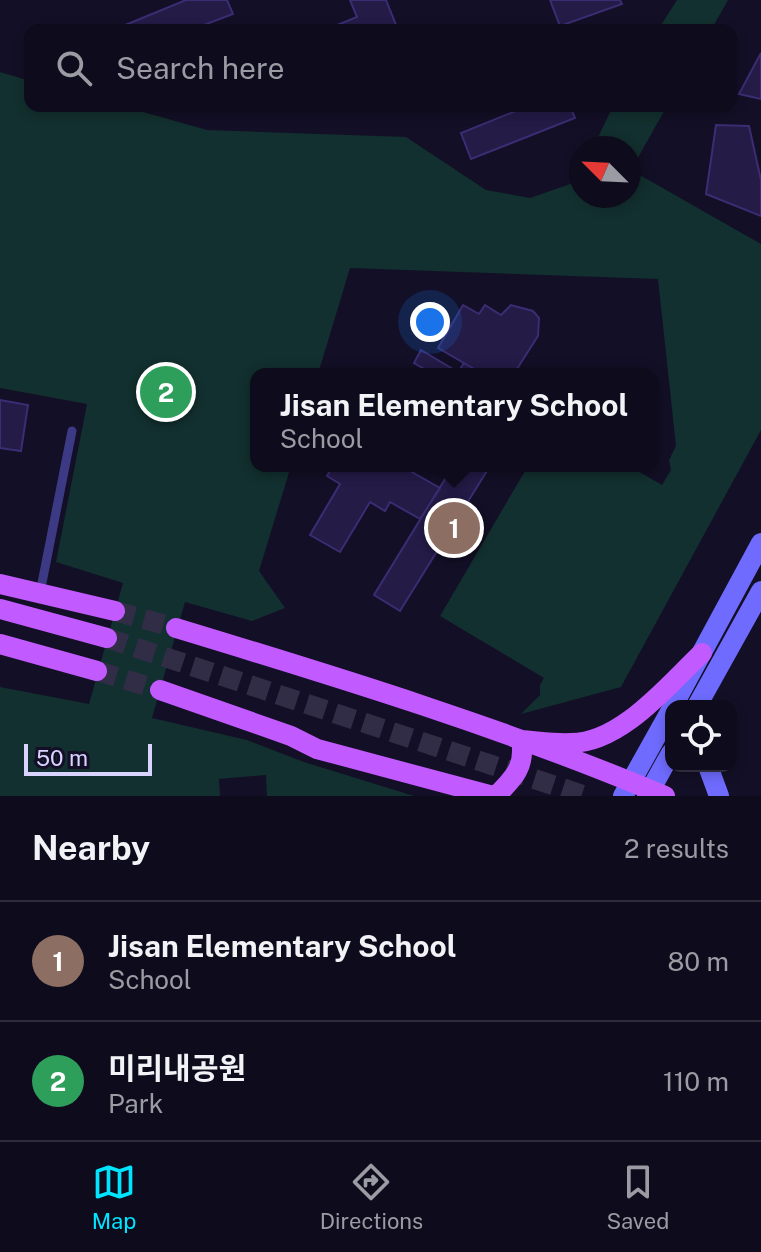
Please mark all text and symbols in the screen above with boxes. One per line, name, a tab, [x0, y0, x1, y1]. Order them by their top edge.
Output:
search box	[24, 24, 737, 112]
icon: search	[52, 46, 96, 90]
text: Search here	[116, 50, 284, 86]
north arrow	[569, 136, 641, 208]
your location	[410, 302, 450, 342]
pin: 2	[140, 362, 192, 422]
popup	[250, 368, 658, 472]
text: Jisan Elementary School	[280, 387, 628, 423]
text: School	[280, 423, 363, 454]
pin: 1	[428, 498, 480, 558]
map controls	[665, 700, 737, 772]
button: locate	[665, 700, 737, 772]
scale bar	[24, 740, 152, 776]
text: 50 m	[36, 745, 88, 771]
text: Nearby	[32, 828, 150, 868]
text: 2 results	[624, 833, 729, 864]
text: Jisan Elementary School	[108, 928, 457, 964]
text: 1	[52, 946, 64, 977]
text: 80 m	[668, 946, 729, 977]
text: School	[108, 964, 192, 995]
text: 미리내공원	[108, 1050, 246, 1086]
text: 2	[50, 1066, 66, 1097]
text: 110 m	[663, 1066, 729, 1097]
text: Park	[108, 1088, 163, 1119]
tab: Map	[92, 1160, 136, 1234]
tab: Directions	[320, 1160, 423, 1234]
tab: Saved	[606, 1160, 669, 1234]

